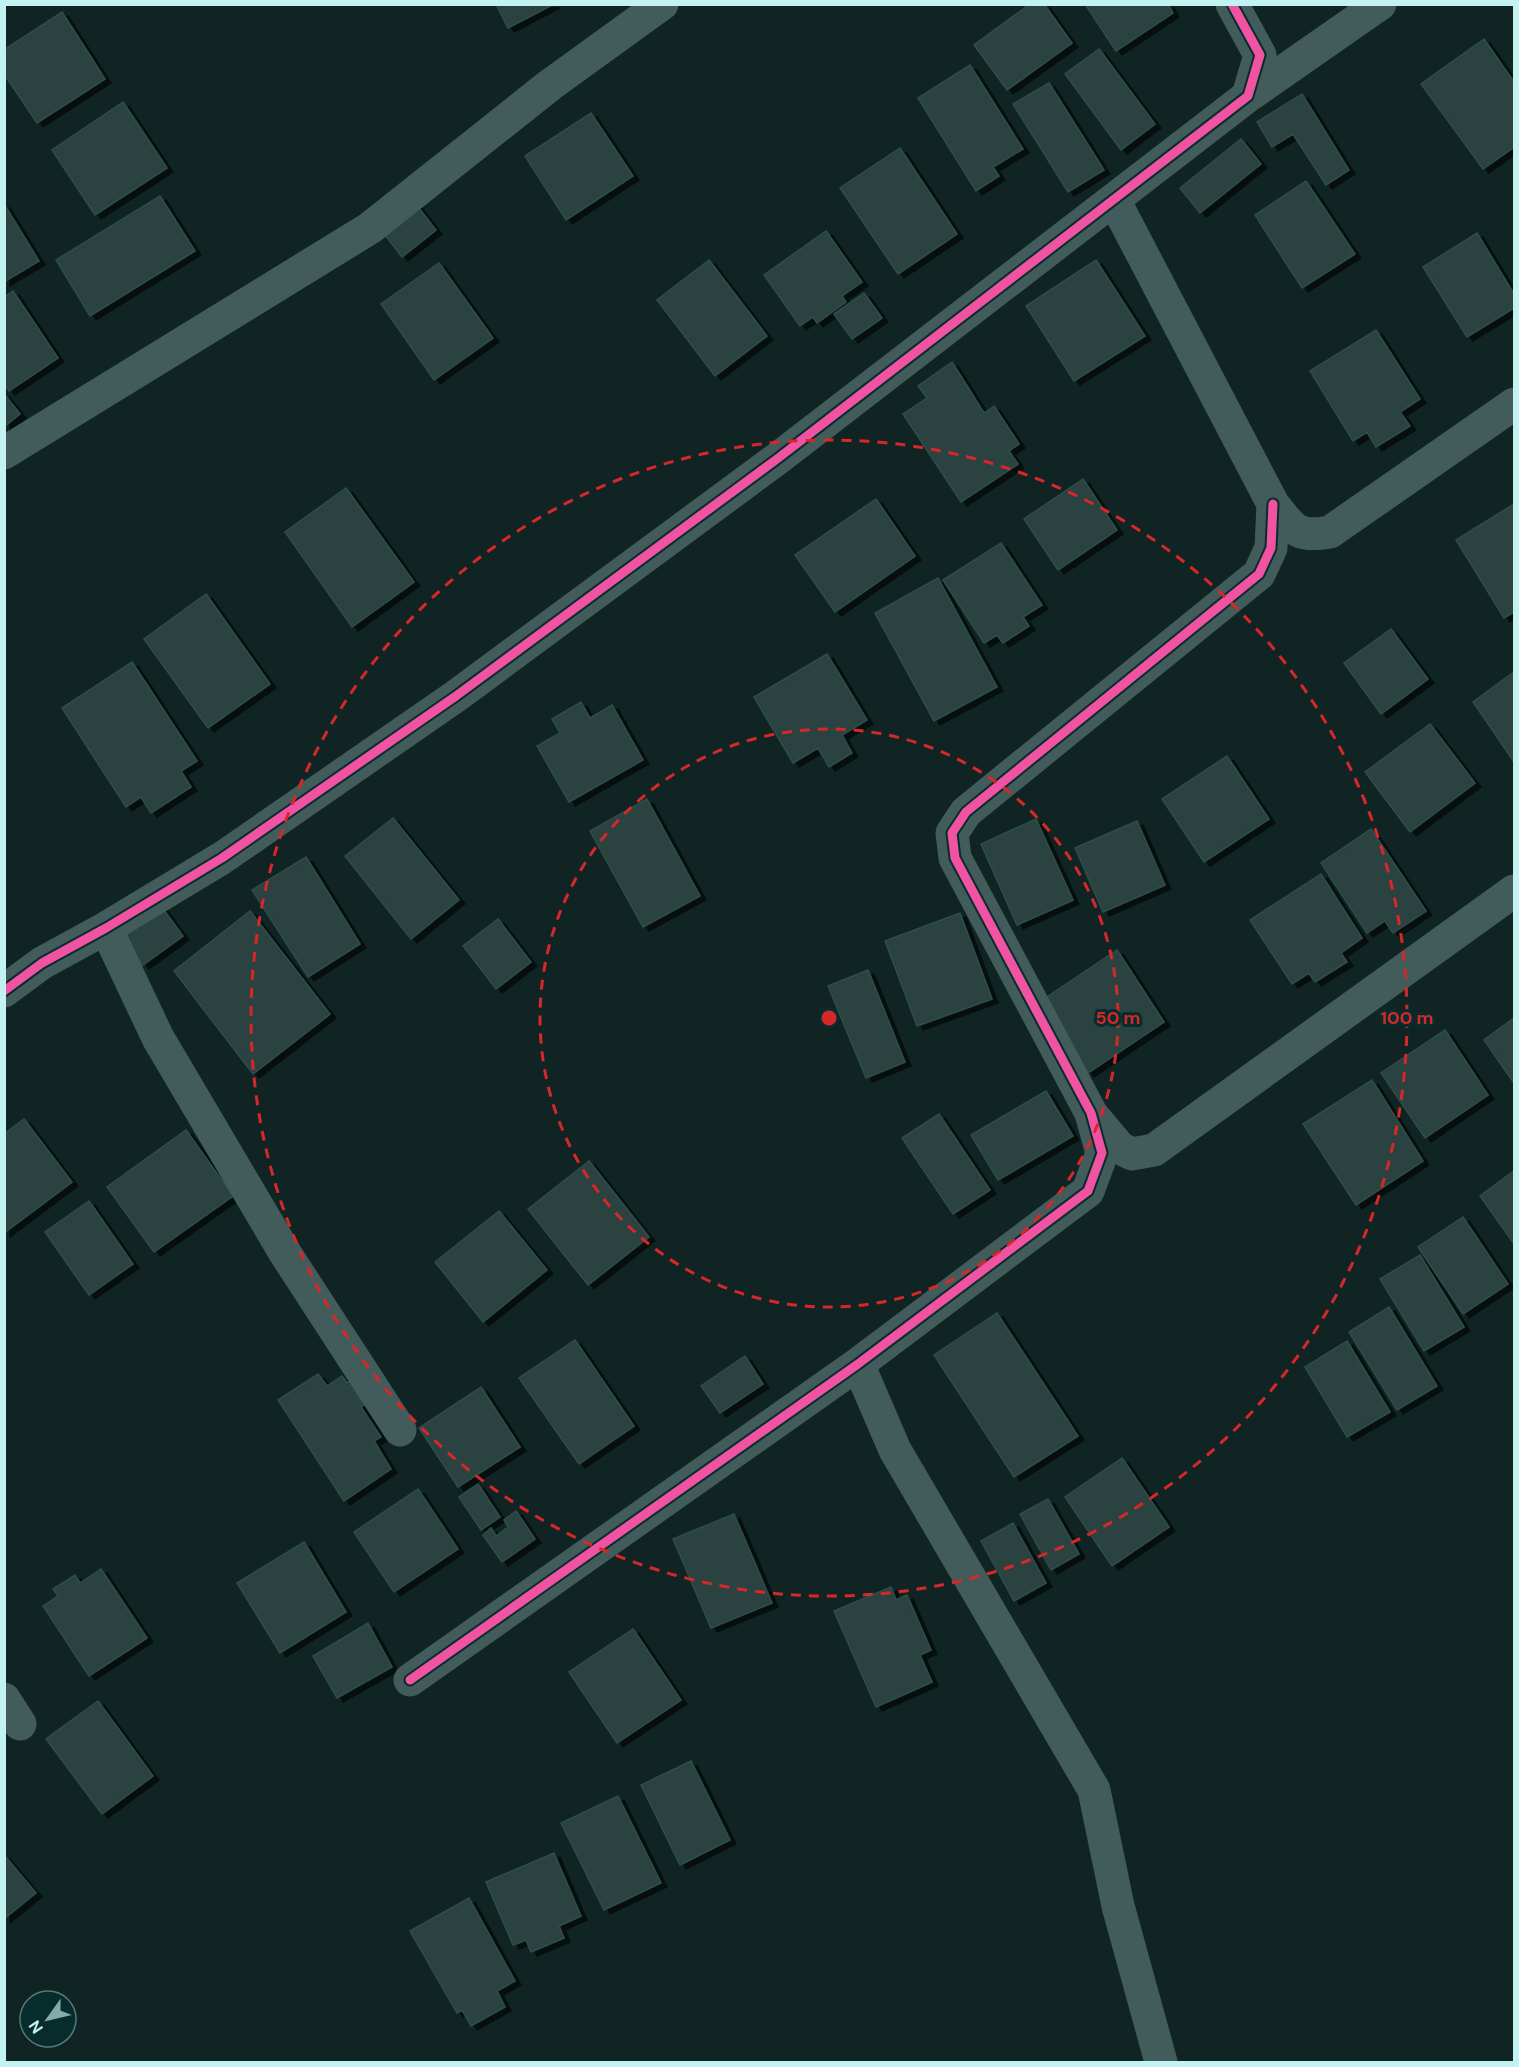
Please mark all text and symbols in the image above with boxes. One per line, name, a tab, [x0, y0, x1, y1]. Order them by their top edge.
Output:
text: 50 m	[1095, 1006, 1141, 1030]
text: 100 m	[1380, 1006, 1434, 1030]
centre of rings	[819, 1008, 839, 1028]
north arrow	[18, 1989, 78, 2049]
text: N	[24, 2016, 48, 2038]

